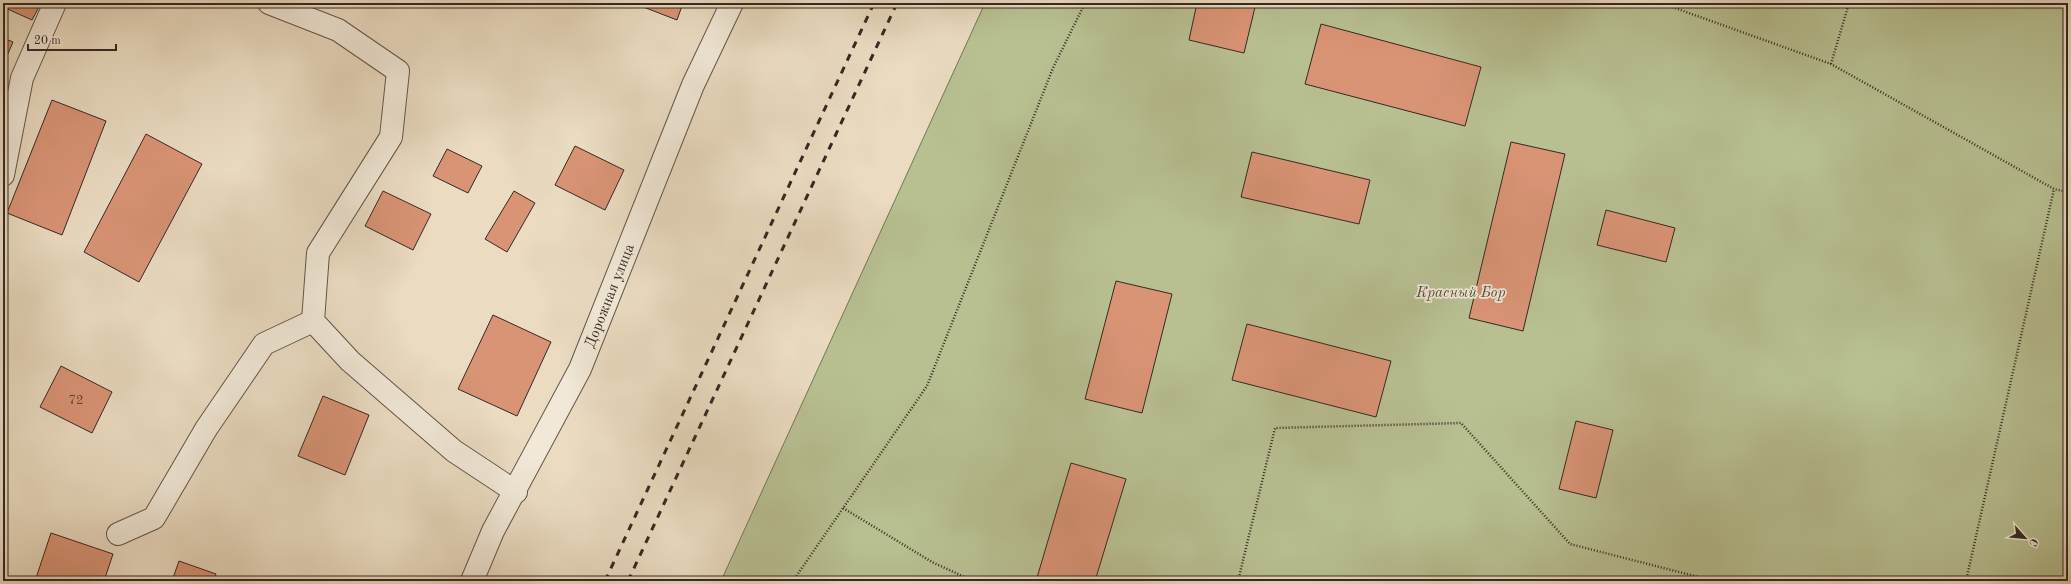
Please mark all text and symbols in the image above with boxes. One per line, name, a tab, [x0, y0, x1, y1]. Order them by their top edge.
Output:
scale bar	[28, 26, 116, 52]
text: 20 m	[34, 35, 61, 47]
street label: Дорожная улица	[583, 242, 638, 350]
park label: Красный Бор	[1415, 286, 1506, 301]
house number: 72	[68, 394, 84, 407]
north arrow	[2005, 518, 2045, 558]
text: С	[2026, 536, 2039, 548]

